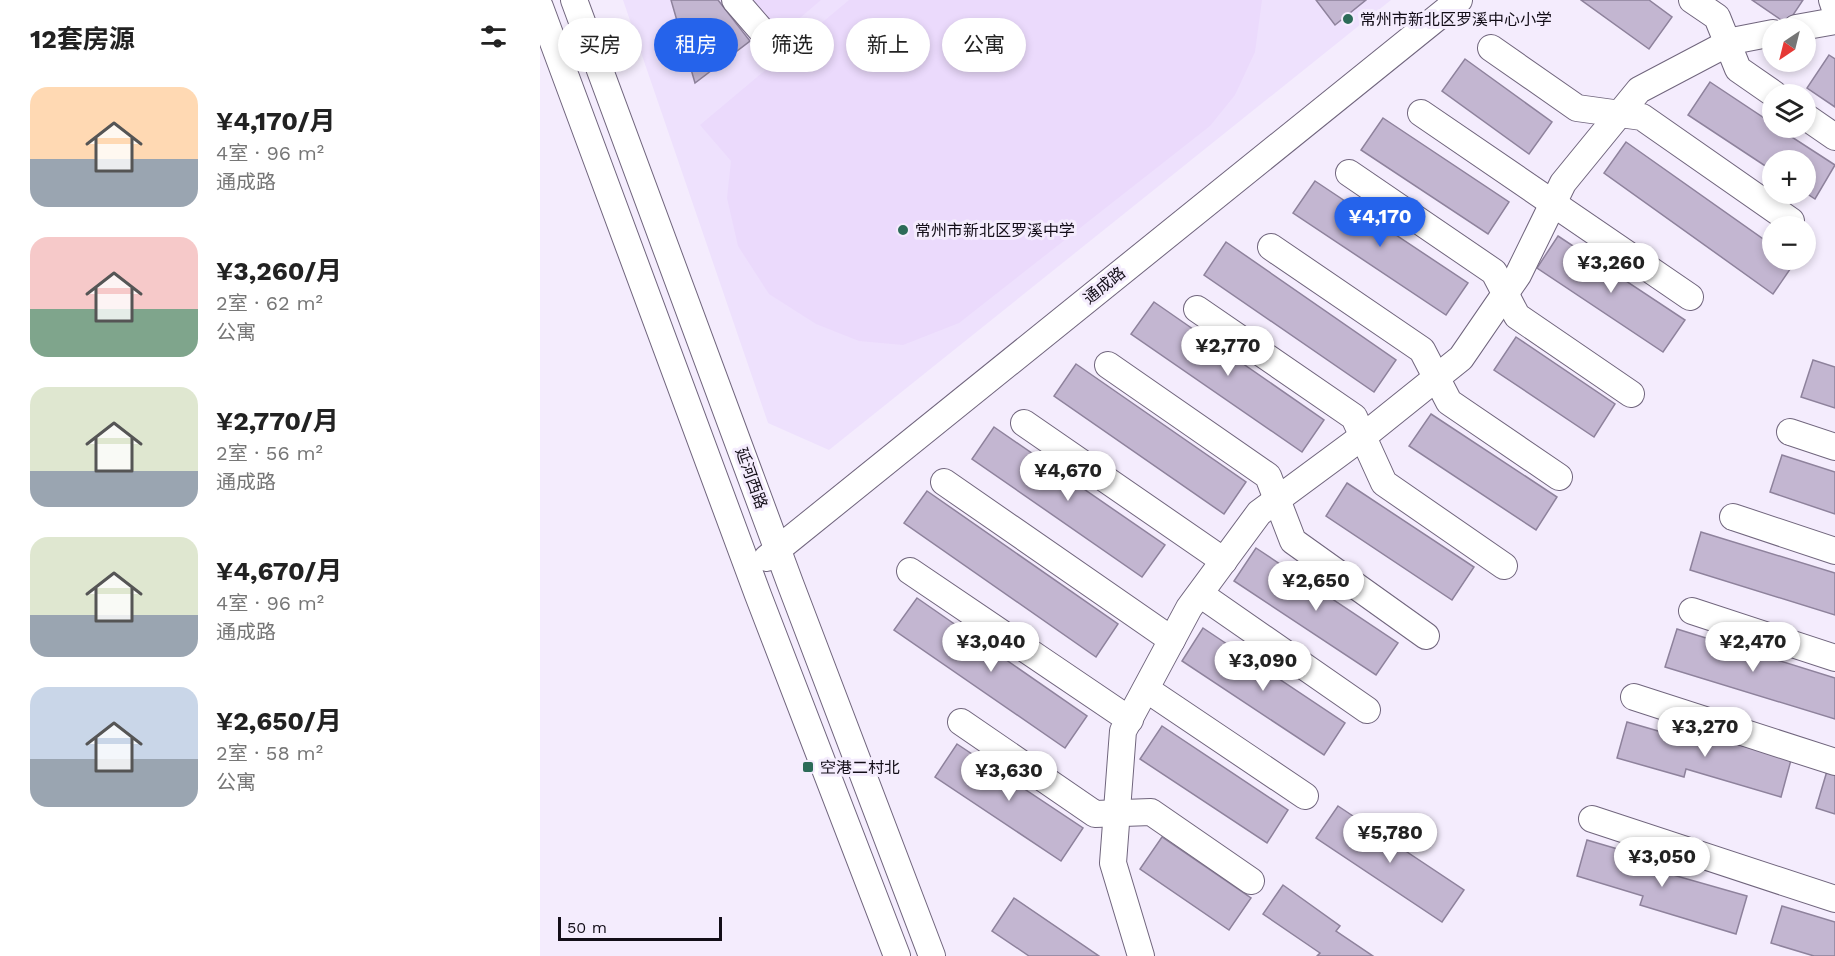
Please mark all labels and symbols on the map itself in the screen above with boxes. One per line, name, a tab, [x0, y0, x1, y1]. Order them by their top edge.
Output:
place label: 常州市新北区罗溪中心小学	[1360, 10, 1552, 29]
marker: 常州市新北区罗溪中心小学	[1341, 12, 1355, 26]
north arrow	[1762, 18, 1816, 72]
pin: ¥4,170	[1331, 197, 1429, 248]
place label: 常州市新北区罗溪中学	[915, 221, 1075, 240]
marker: 常州市新北区罗溪中学	[896, 223, 910, 237]
pin: ¥3,260	[1562, 243, 1660, 294]
street label: 通成路	[1080, 263, 1129, 308]
pin: ¥2,770	[1179, 326, 1277, 377]
street label: 延河西路	[732, 445, 771, 511]
pin: ¥4,670	[1019, 451, 1117, 502]
pin: ¥2,650	[1267, 561, 1365, 612]
pin: ¥3,040	[942, 622, 1040, 673]
pin: ¥2,470	[1704, 622, 1802, 673]
pin: ¥3,090	[1214, 641, 1312, 692]
pin: ¥3,270	[1656, 707, 1754, 758]
pin: ¥3,630	[960, 751, 1058, 802]
place label: 空港二村北	[820, 758, 900, 777]
marker: 空港二村北	[801, 760, 815, 774]
pin: ¥5,780	[1341, 813, 1439, 864]
pin: ¥3,050	[1613, 837, 1711, 888]
scale bar	[558, 914, 722, 942]

